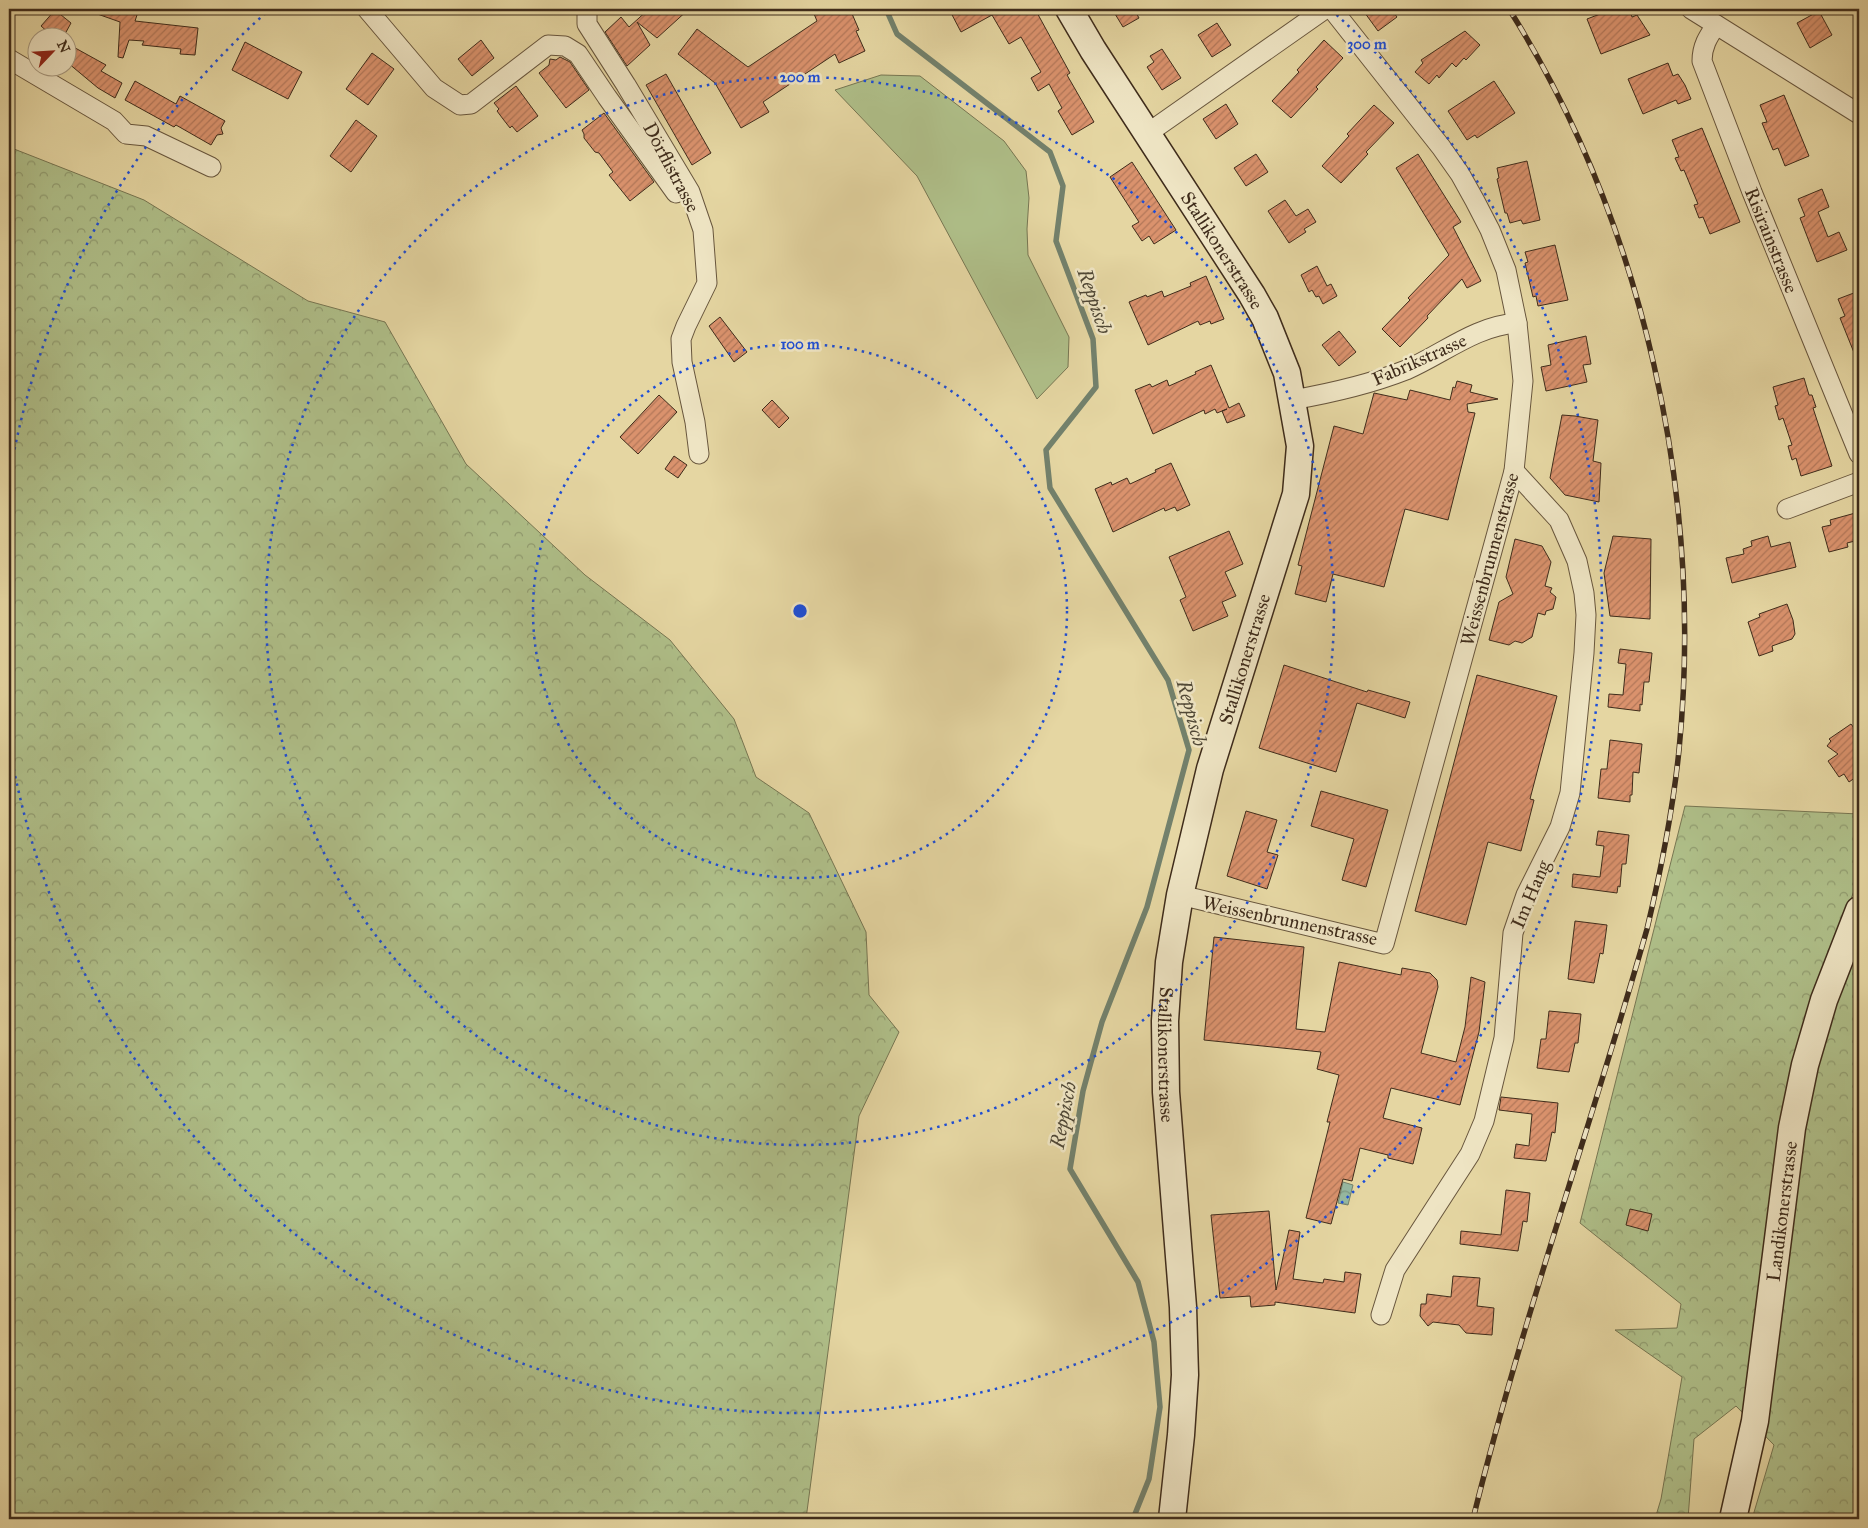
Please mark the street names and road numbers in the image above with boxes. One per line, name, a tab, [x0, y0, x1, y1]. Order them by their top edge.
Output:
street label: Dörflistrasse	[638, 118, 705, 216]
street label: Risirainstrasse	[1740, 184, 1803, 296]
street label: Stallikonerstrasse	[1176, 187, 1269, 313]
street label: Fabrikstrasse	[1368, 328, 1470, 390]
street label: Weissenbrunnenstrasse	[1455, 470, 1524, 648]
street label: Stallikonerstrasse	[1214, 591, 1275, 727]
street label: Im Hang	[1506, 857, 1556, 932]
street label: Weissenbrunnenstrasse	[1200, 891, 1380, 950]
street label: Stallikonerstrasse	[1153, 986, 1179, 1123]
street label: Landikonerstrasse	[1762, 1139, 1802, 1283]

